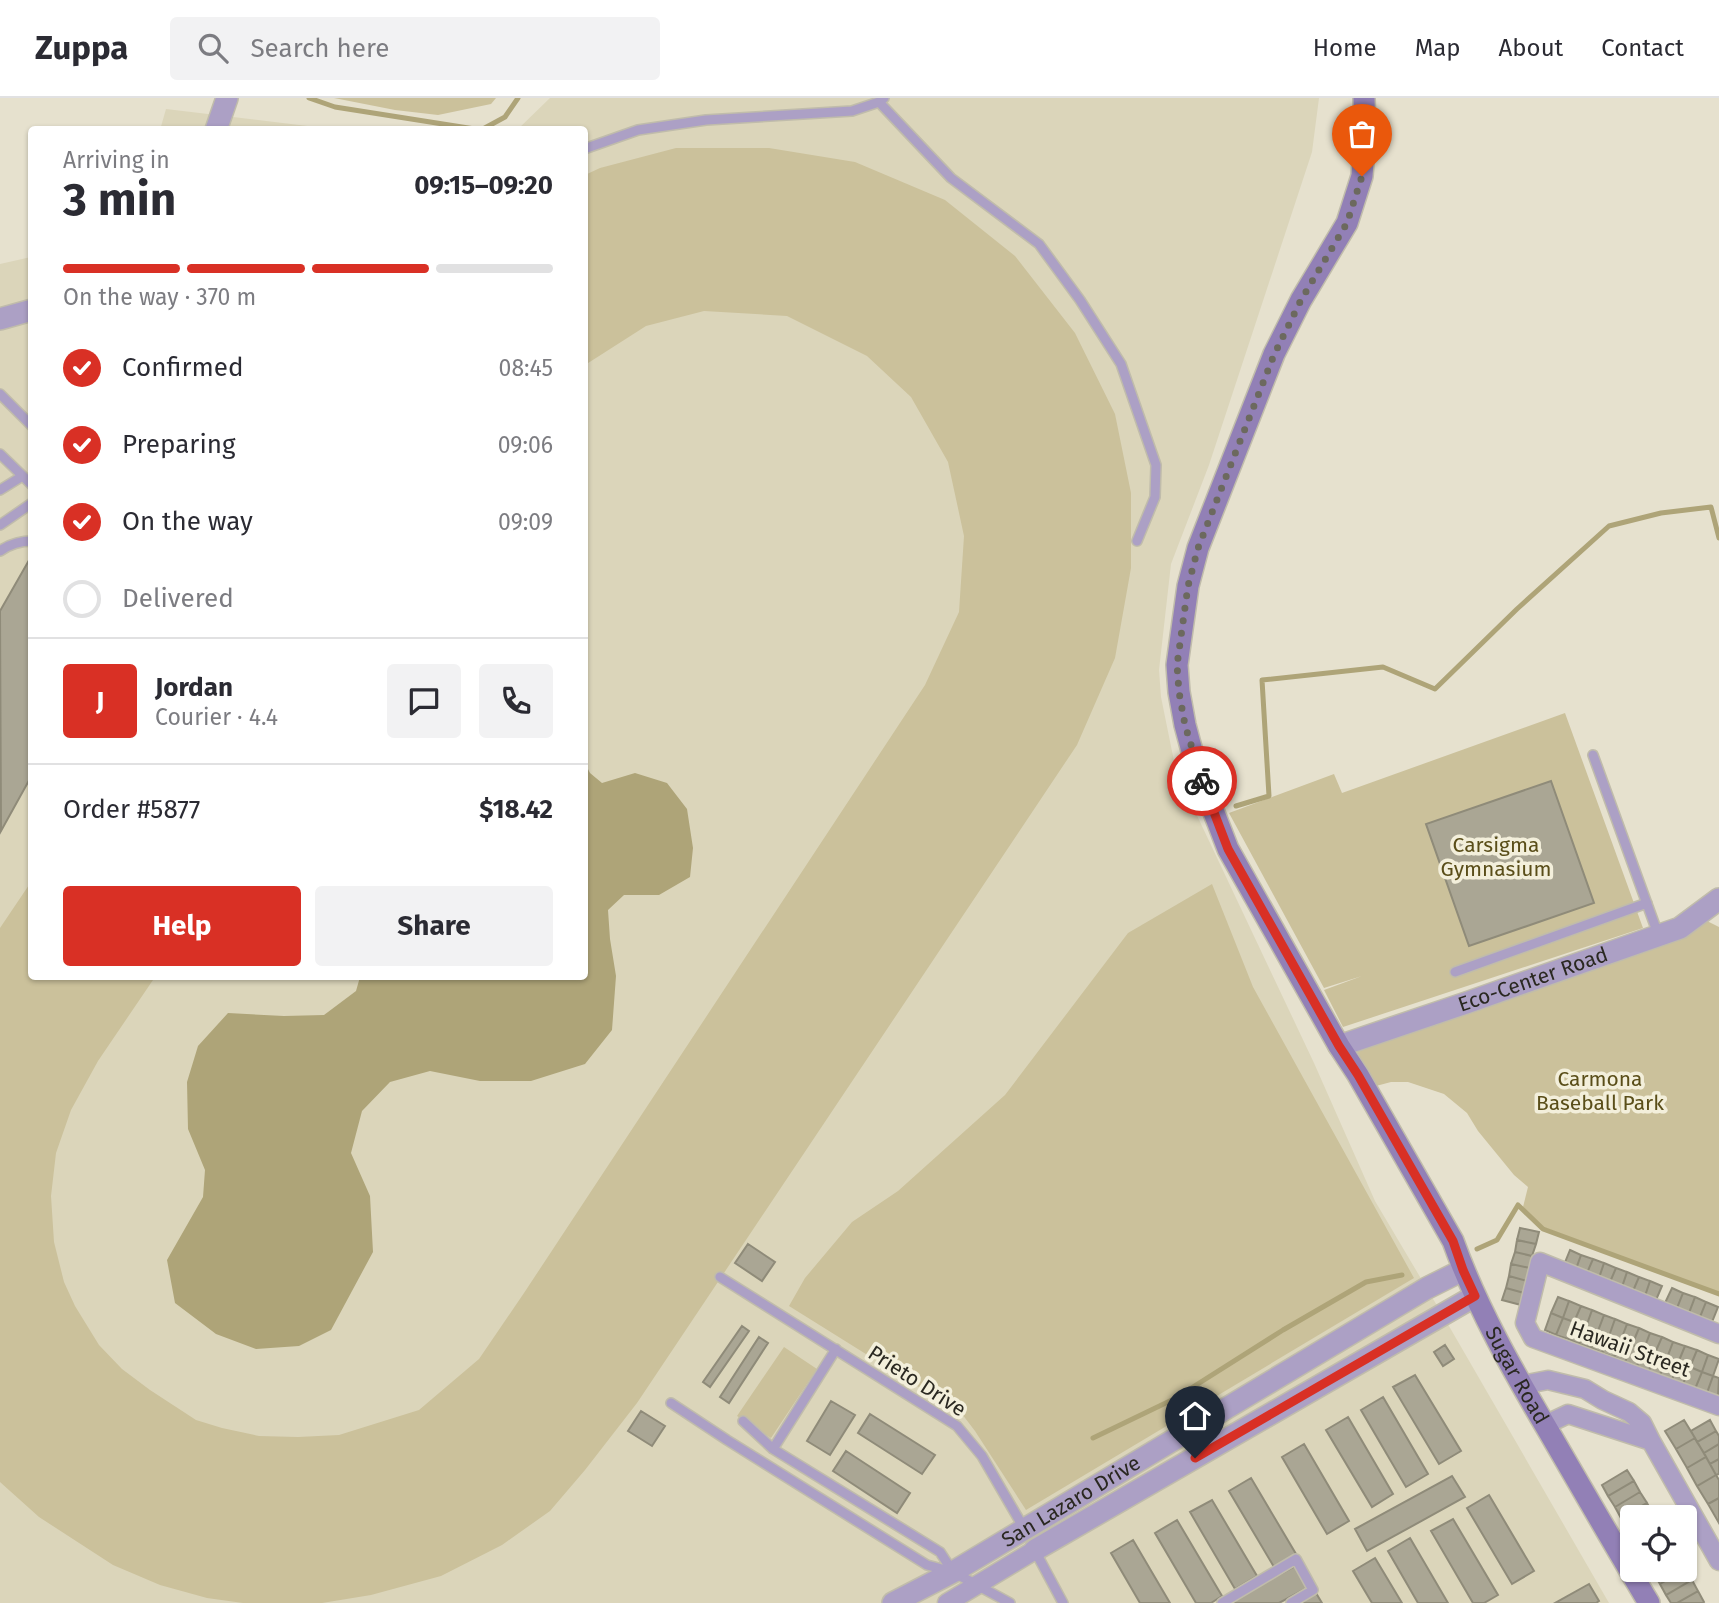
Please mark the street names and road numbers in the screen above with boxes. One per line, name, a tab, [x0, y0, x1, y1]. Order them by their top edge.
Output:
street label: Eco-Center Road	[1455, 941, 1611, 1018]
street label: Hawaii Street	[1566, 1315, 1694, 1383]
street label: Sugar Road	[1479, 1322, 1555, 1429]
street label: Prieto Drive	[863, 1340, 971, 1422]
street label: San Lazaro Drive	[997, 1450, 1145, 1553]

